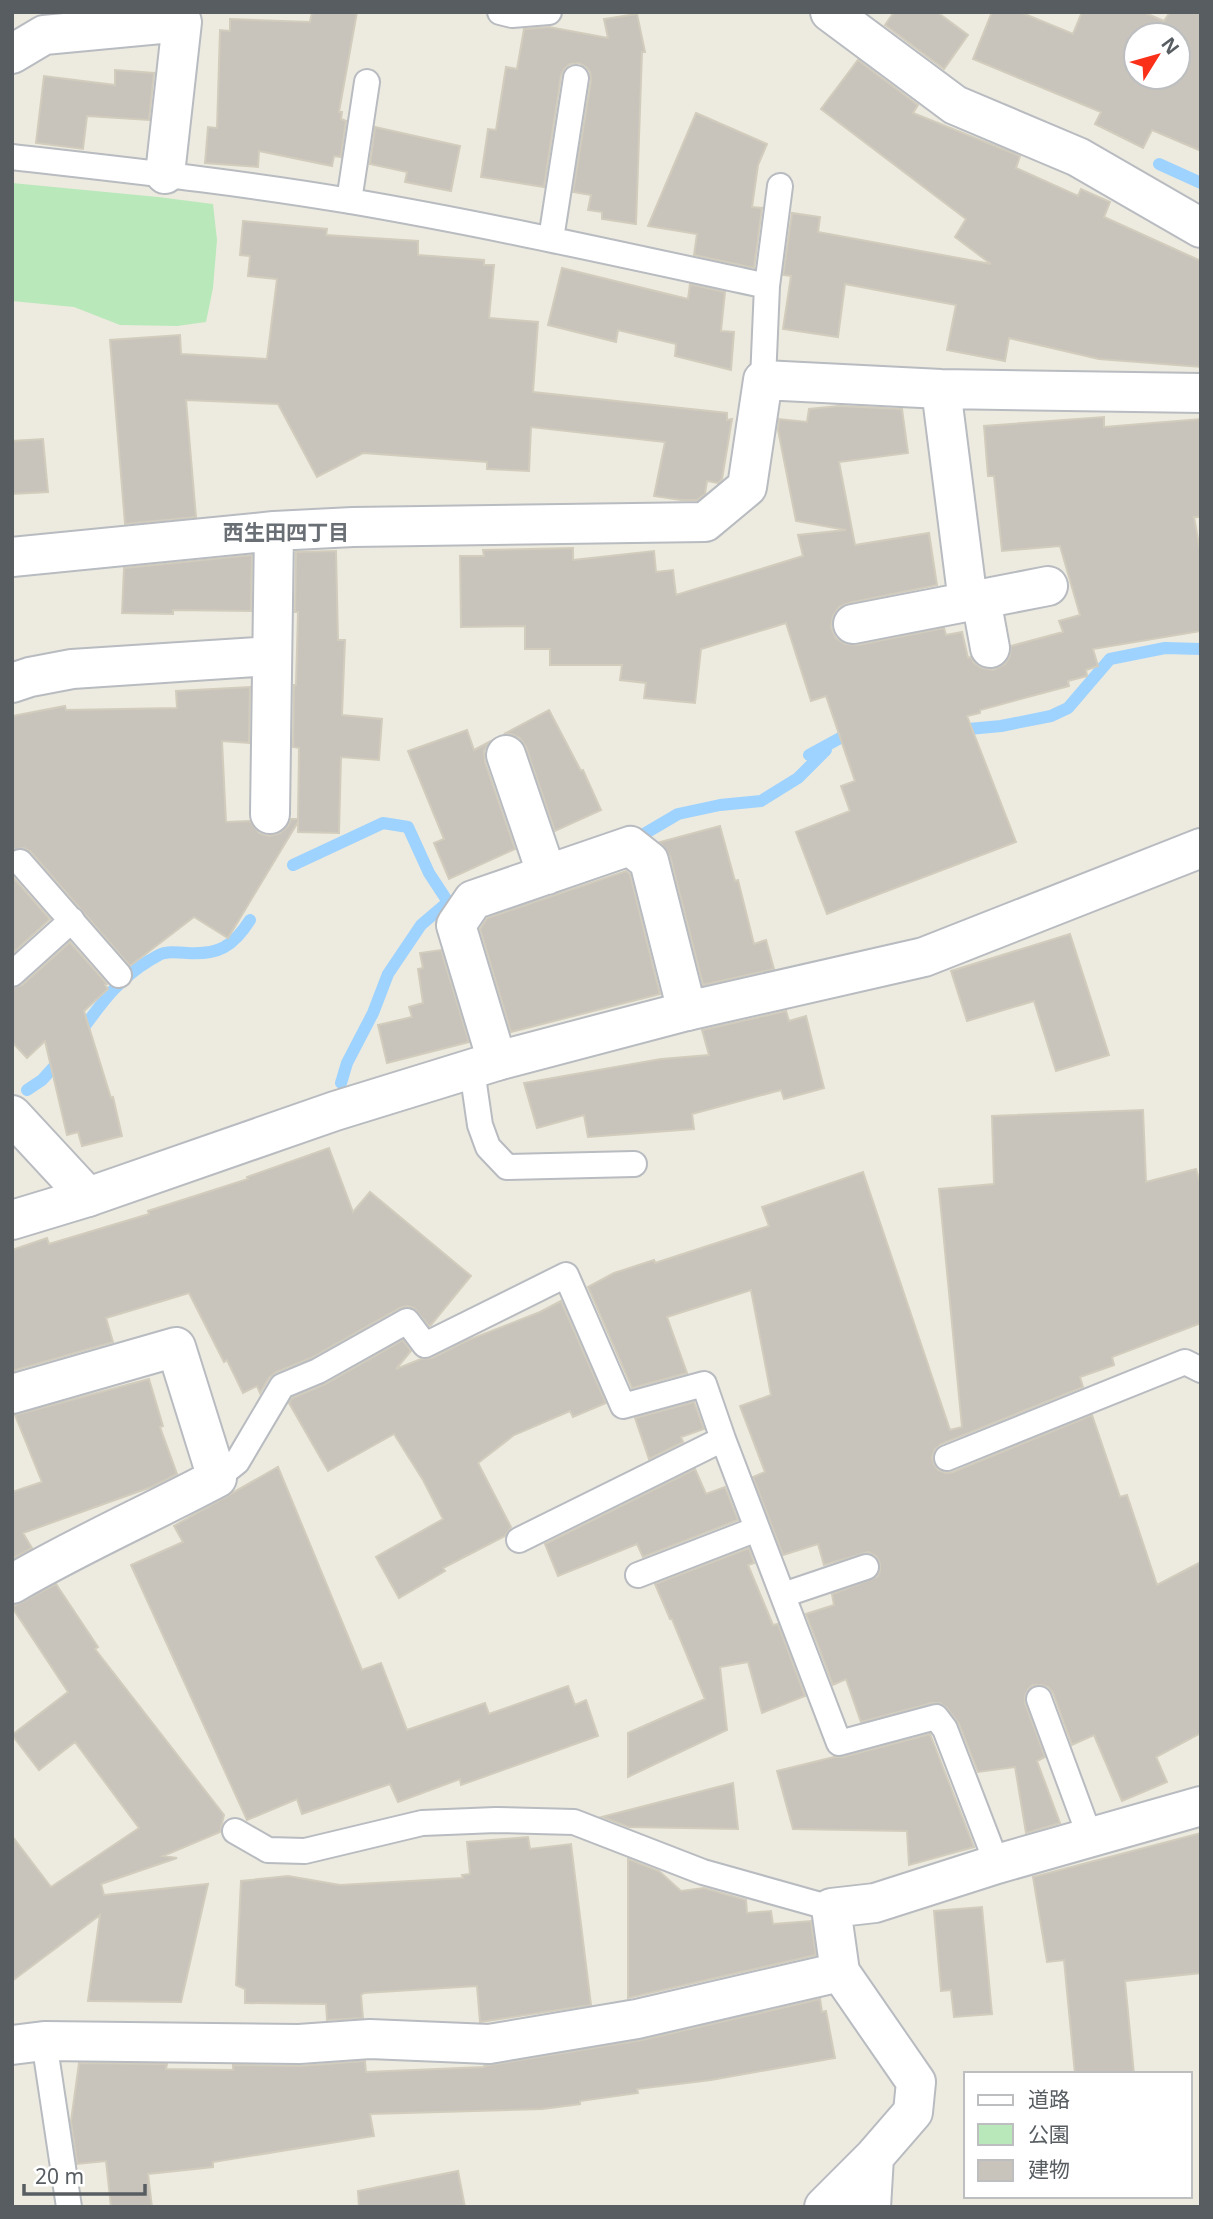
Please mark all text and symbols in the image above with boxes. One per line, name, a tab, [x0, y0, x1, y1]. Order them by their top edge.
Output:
north arrow	[1122, 21, 1192, 91]
text: N	[1156, 32, 1186, 60]
district label: 西生田四丁目	[223, 518, 349, 546]
legend	[964, 2072, 1192, 2198]
text: 道路	[1028, 2085, 1070, 2113]
text: 公園	[1028, 2120, 1070, 2148]
scale bar	[24, 2152, 145, 2196]
text: 建物	[1028, 2155, 1070, 2183]
text: 20 m	[35, 2162, 84, 2190]

